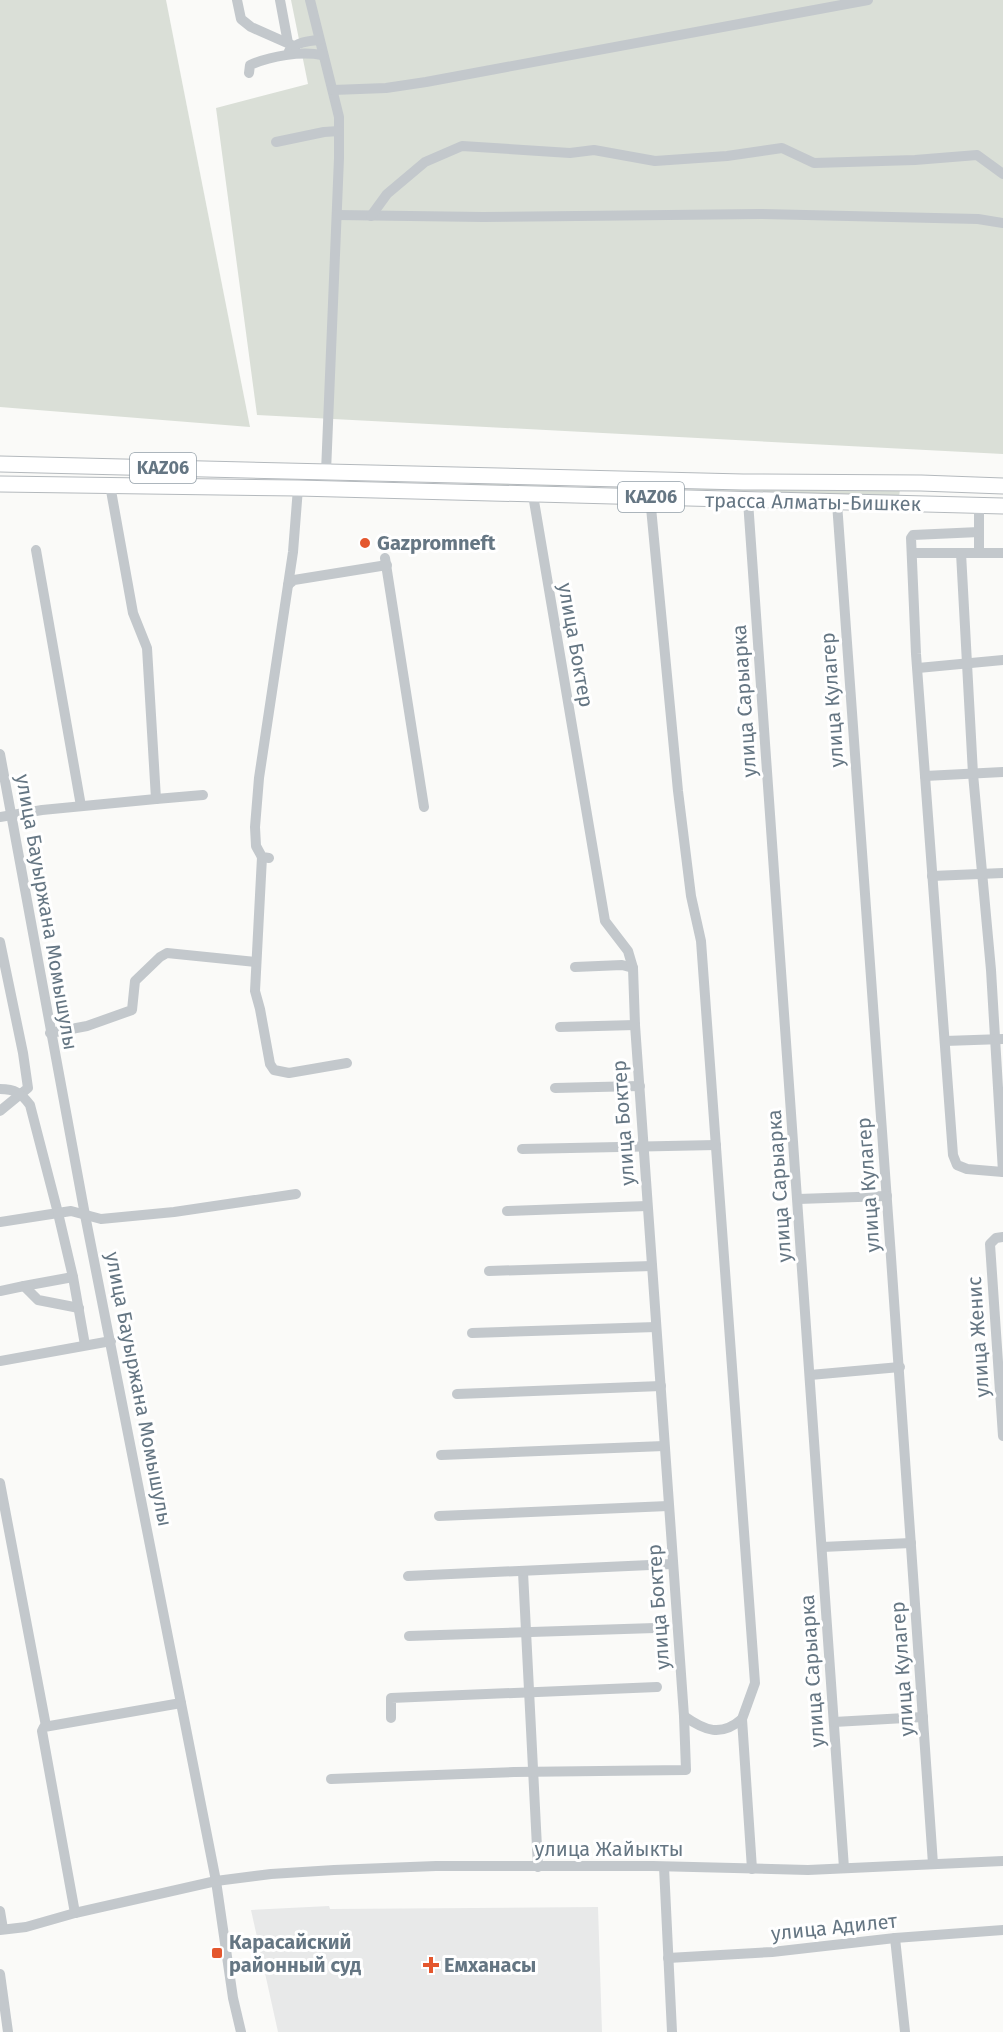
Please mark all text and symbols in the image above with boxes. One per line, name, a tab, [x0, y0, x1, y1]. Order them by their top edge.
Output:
road number: KАZ06	[130, 453, 196, 483]
road number: KАZ06	[618, 482, 684, 512]
street label: трасса Алматы-Бишкек	[705, 488, 922, 516]
place label: Gazpromneft	[377, 531, 496, 555]
marker: Gazpromneft	[358, 536, 372, 550]
street label: улица Боктер	[553, 581, 599, 709]
street label: улица Сарыарка	[727, 624, 761, 778]
street label: улица Кулагер	[815, 632, 849, 768]
street label: улица Бауыржана Момышулы	[11, 772, 83, 1052]
street label: улица Боктер	[607, 1059, 639, 1187]
street label: улица Сарыарка	[762, 1109, 796, 1263]
street label: улица Кулагер	[851, 1117, 885, 1253]
street label: улица Бауыржана Момышулы	[101, 1250, 177, 1528]
street label: улица Женис	[962, 1276, 994, 1398]
street label: улица Боктер	[642, 1543, 674, 1671]
street label: улица Сарыарка	[795, 1594, 829, 1748]
street label: улица Кулагер	[885, 1601, 919, 1737]
street label: улица Жайыкты	[535, 1837, 683, 1861]
street label: улица Адилет	[770, 1908, 899, 1946]
place label: Карасайский районный суд	[229, 1930, 361, 1977]
marker: Карасайский районный суд	[210, 1946, 224, 1960]
place label: Емханасы	[444, 1953, 536, 1977]
marker: Емханасы	[422, 1956, 440, 1974]

